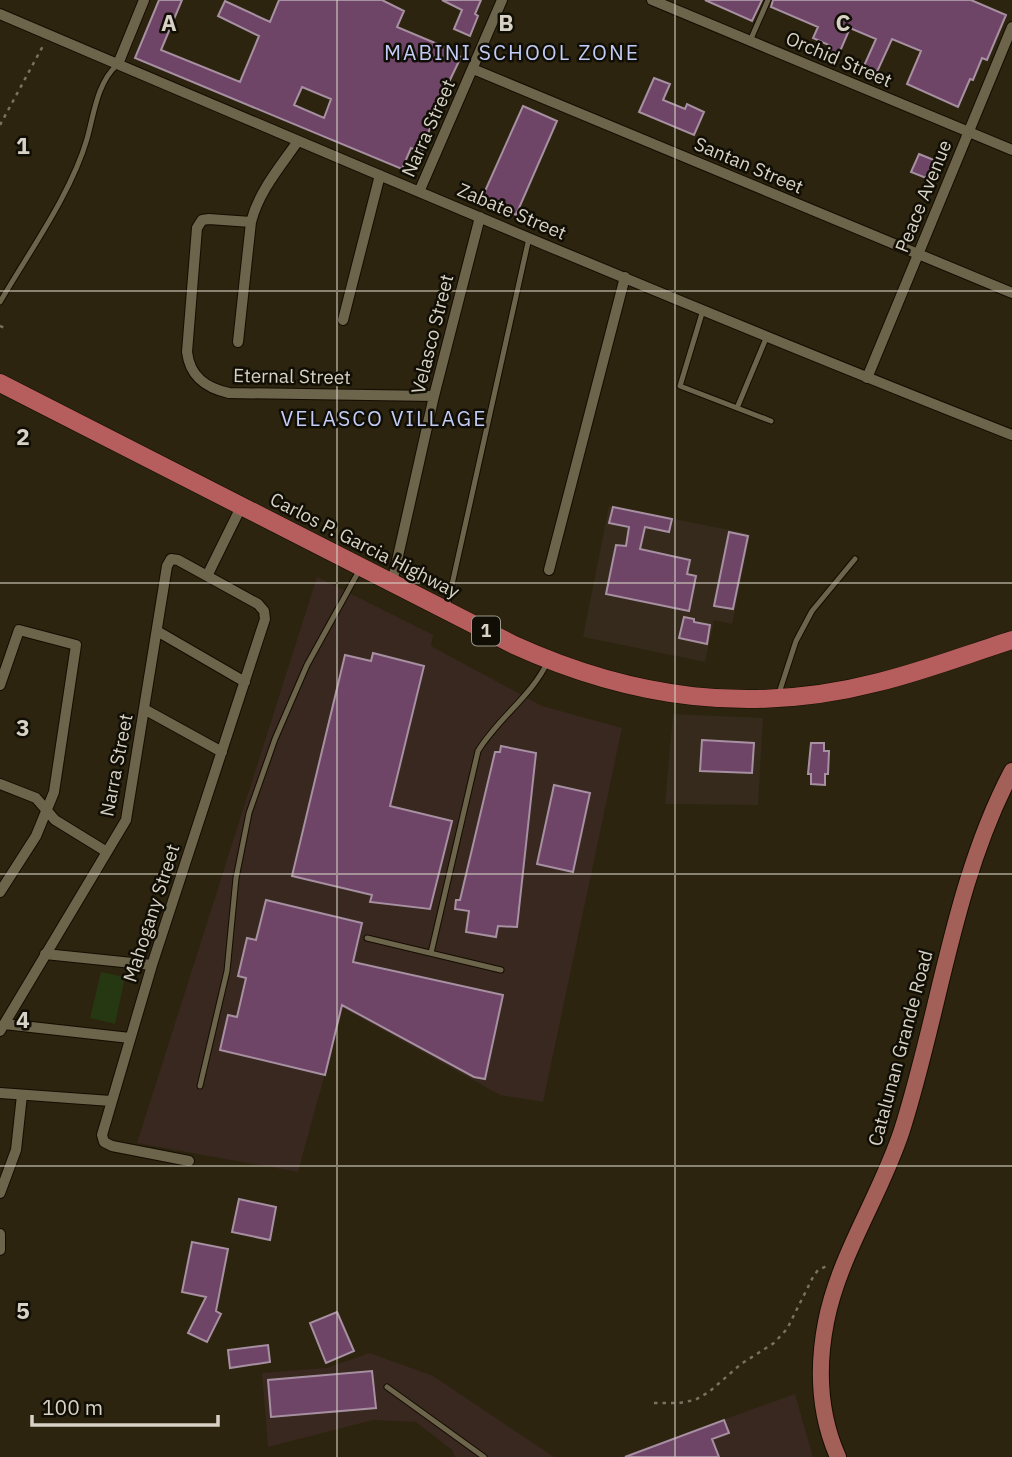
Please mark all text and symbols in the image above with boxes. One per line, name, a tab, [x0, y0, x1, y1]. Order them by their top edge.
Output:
text: A	[161, 7, 177, 37]
text: B	[498, 7, 514, 37]
text: C	[836, 7, 851, 37]
street label: Orchid Street	[782, 26, 896, 92]
district label: MABINI SCHOOL ZONE	[384, 38, 640, 66]
street label: Narra Street	[396, 76, 460, 180]
text: 1	[16, 130, 30, 160]
street label: Santan Street	[691, 131, 807, 199]
street label: Peace Avenue	[889, 136, 957, 256]
street label: Zabate Street	[454, 177, 570, 245]
street label: Velasco Street	[406, 272, 458, 396]
street label: Eternal Street	[233, 363, 351, 389]
district label: VELASCO VILLAGE	[281, 404, 487, 432]
text: 2	[16, 421, 30, 451]
street label: Carlos P. Garcia Highway	[266, 487, 464, 604]
road number: 1	[472, 616, 500, 646]
text: 3	[16, 712, 30, 742]
street label: Narra Street	[94, 712, 138, 818]
street label: Mahogany Street	[117, 841, 185, 985]
street label: Catalunan Grande Road	[862, 948, 938, 1148]
text: 4	[16, 1004, 30, 1034]
text: 5	[16, 1295, 30, 1325]
scale bar	[32, 1384, 217, 1428]
text: 100 m	[42, 1393, 103, 1421]

